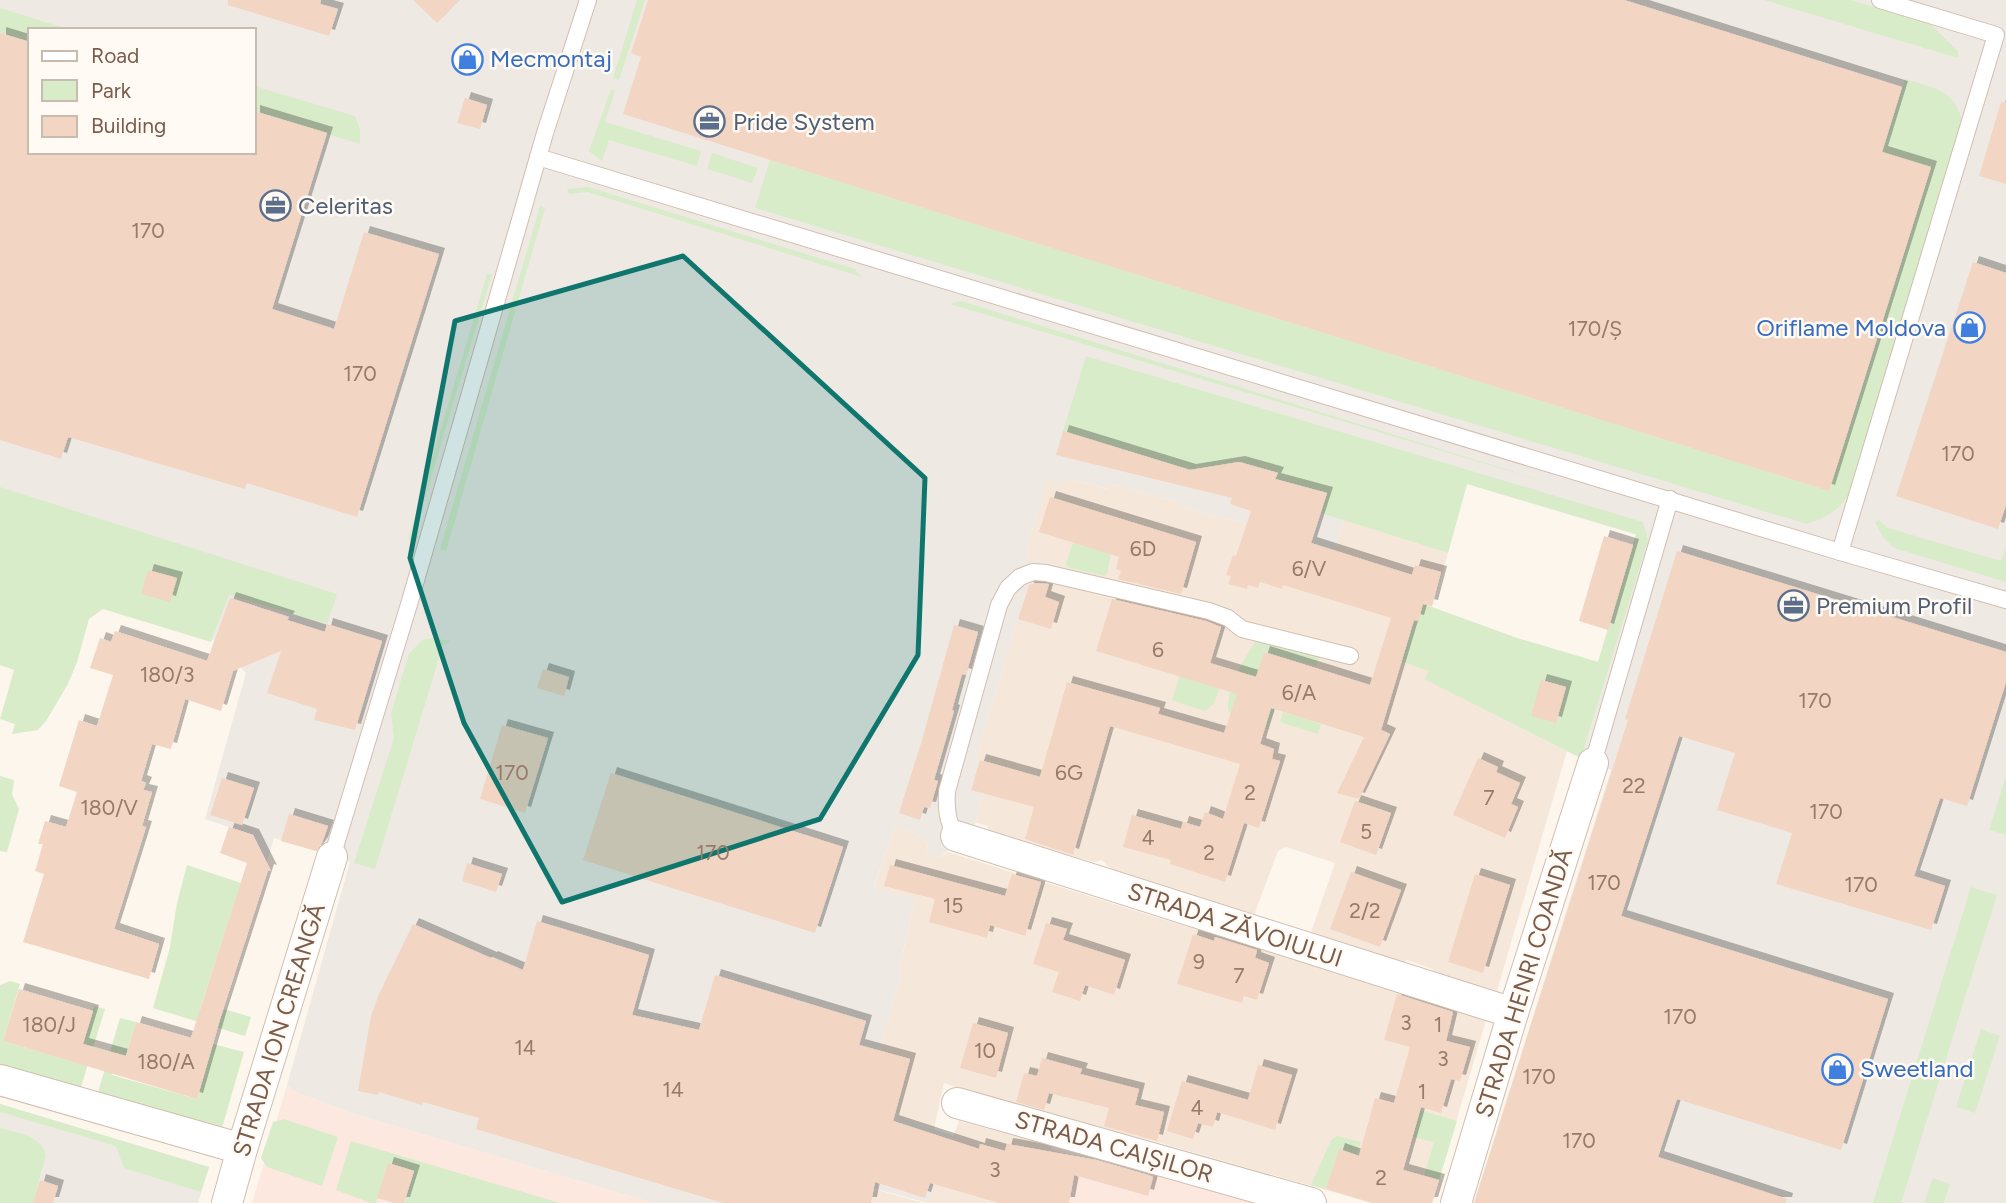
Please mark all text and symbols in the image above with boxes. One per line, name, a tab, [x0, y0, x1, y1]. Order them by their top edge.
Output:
legend	[28, 28, 256, 154]
shop icon: Mecmontaj	[450, 42, 484, 76]
text: Road	[91, 43, 139, 68]
place label: Mecmontaj	[490, 44, 612, 73]
text: Park	[91, 78, 132, 103]
office icon: Pride System	[693, 105, 727, 139]
place label: Pride System	[733, 107, 875, 136]
text: Building	[91, 113, 166, 138]
office icon: Celeritas	[258, 189, 292, 223]
place label: Celeritas	[298, 191, 393, 220]
house number: 170	[131, 218, 165, 243]
shop icon: Oriflame Moldova	[1952, 311, 1986, 345]
place label: Oriflame Moldova	[1756, 313, 1946, 342]
house number: 170/Ș	[1568, 316, 1622, 341]
house number: 170	[343, 361, 377, 386]
house number: 170	[1941, 441, 1975, 466]
house number: 6D	[1130, 536, 1156, 561]
house number: 6/V	[1292, 556, 1327, 581]
office icon: Premium Profil	[1776, 589, 1810, 623]
place label: Premium Profil	[1816, 591, 1972, 620]
house number: 6	[1152, 637, 1164, 662]
house number: 180/3	[140, 662, 194, 687]
house number: 6/A	[1282, 680, 1316, 705]
house number: 170	[1798, 688, 1832, 713]
house number: 170	[495, 760, 529, 785]
house number: 6G	[1055, 760, 1083, 785]
house number: 22	[1622, 773, 1646, 798]
house number: 2	[1244, 780, 1256, 805]
house number: 7	[1483, 785, 1495, 810]
house number: 180/V	[80, 795, 138, 820]
house number: 170	[1809, 799, 1843, 824]
house number: 5	[1360, 819, 1372, 844]
house number: 4	[1141, 825, 1155, 850]
house number: 170	[696, 840, 730, 865]
house number: 2	[1203, 840, 1215, 865]
street label: STRADA HENRI COANDĂ	[1469, 844, 1579, 1121]
house number: 170	[1587, 870, 1621, 895]
house number: 170	[1844, 872, 1878, 897]
street label: STRADA ZĂVOIULUI	[1124, 876, 1346, 973]
house number: 15	[943, 893, 963, 918]
house number: 2/2	[1349, 898, 1381, 923]
street label: STRADA ION CREANGĂ	[226, 899, 331, 1160]
house number: 9	[1193, 949, 1205, 974]
house number: 7	[1233, 963, 1245, 988]
house number: 170	[1663, 1004, 1697, 1029]
house number: 3	[1400, 1010, 1412, 1035]
house number: 180/J	[22, 1012, 76, 1037]
house number: 1	[1434, 1012, 1442, 1037]
house number: 14	[514, 1035, 536, 1060]
house number: 10	[974, 1038, 996, 1063]
house number: 3	[1437, 1046, 1449, 1071]
house number: 180/A	[137, 1049, 195, 1074]
shop icon: Sweetland	[1820, 1052, 1854, 1086]
place label: Sweetland	[1860, 1054, 1974, 1083]
house number: 170	[1522, 1064, 1556, 1089]
house number: 14	[662, 1077, 684, 1102]
house number: 1	[1418, 1079, 1426, 1104]
house number: 4	[1190, 1095, 1204, 1120]
street label: STRADA CAIȘILOR	[1012, 1104, 1217, 1189]
house number: 170	[1562, 1128, 1596, 1153]
house number: 3	[989, 1157, 1001, 1182]
house number: 2	[1375, 1165, 1387, 1190]

